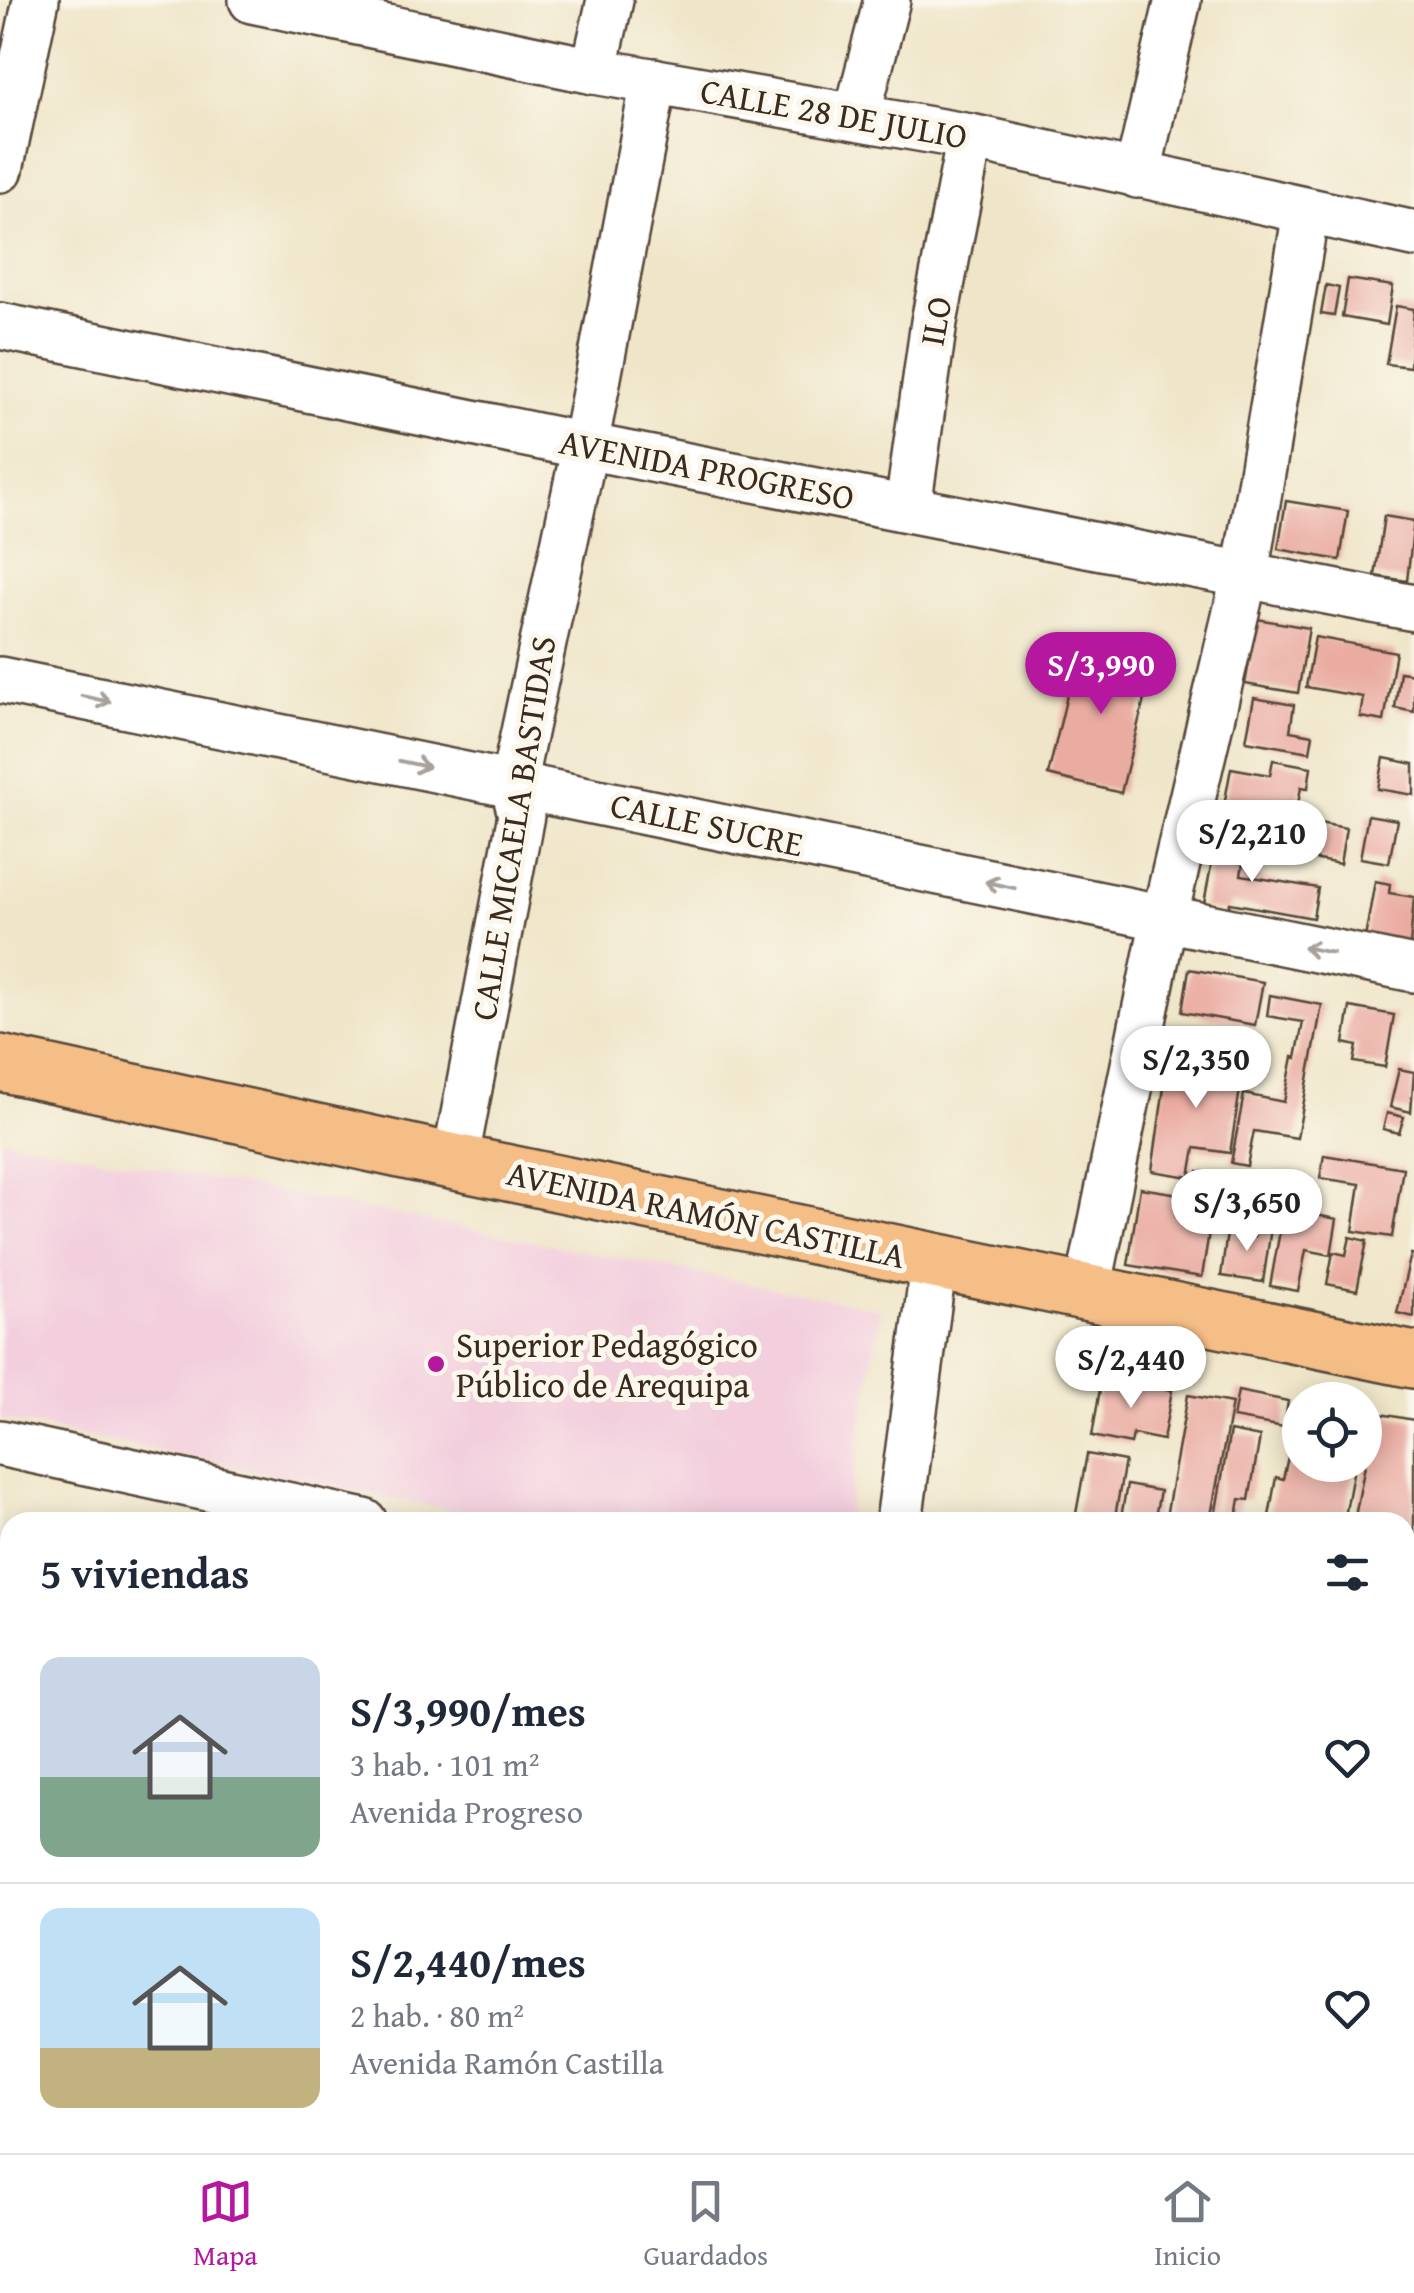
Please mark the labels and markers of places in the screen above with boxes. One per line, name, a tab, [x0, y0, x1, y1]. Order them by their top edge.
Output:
pin: S/3,990	[1009, 632, 1193, 717]
pin: S/2,210	[1160, 800, 1344, 885]
pin: S/2,350	[1104, 1026, 1288, 1111]
pin: S/3,650	[1155, 1169, 1339, 1254]
place label: Superior Pedagógico Público de Arequipa	[456, 1319, 758, 1410]
pin: S/2,440	[1039, 1326, 1223, 1411]
marker: Superior Pedagógico Público de Arequipa	[425, 1353, 447, 1375]

